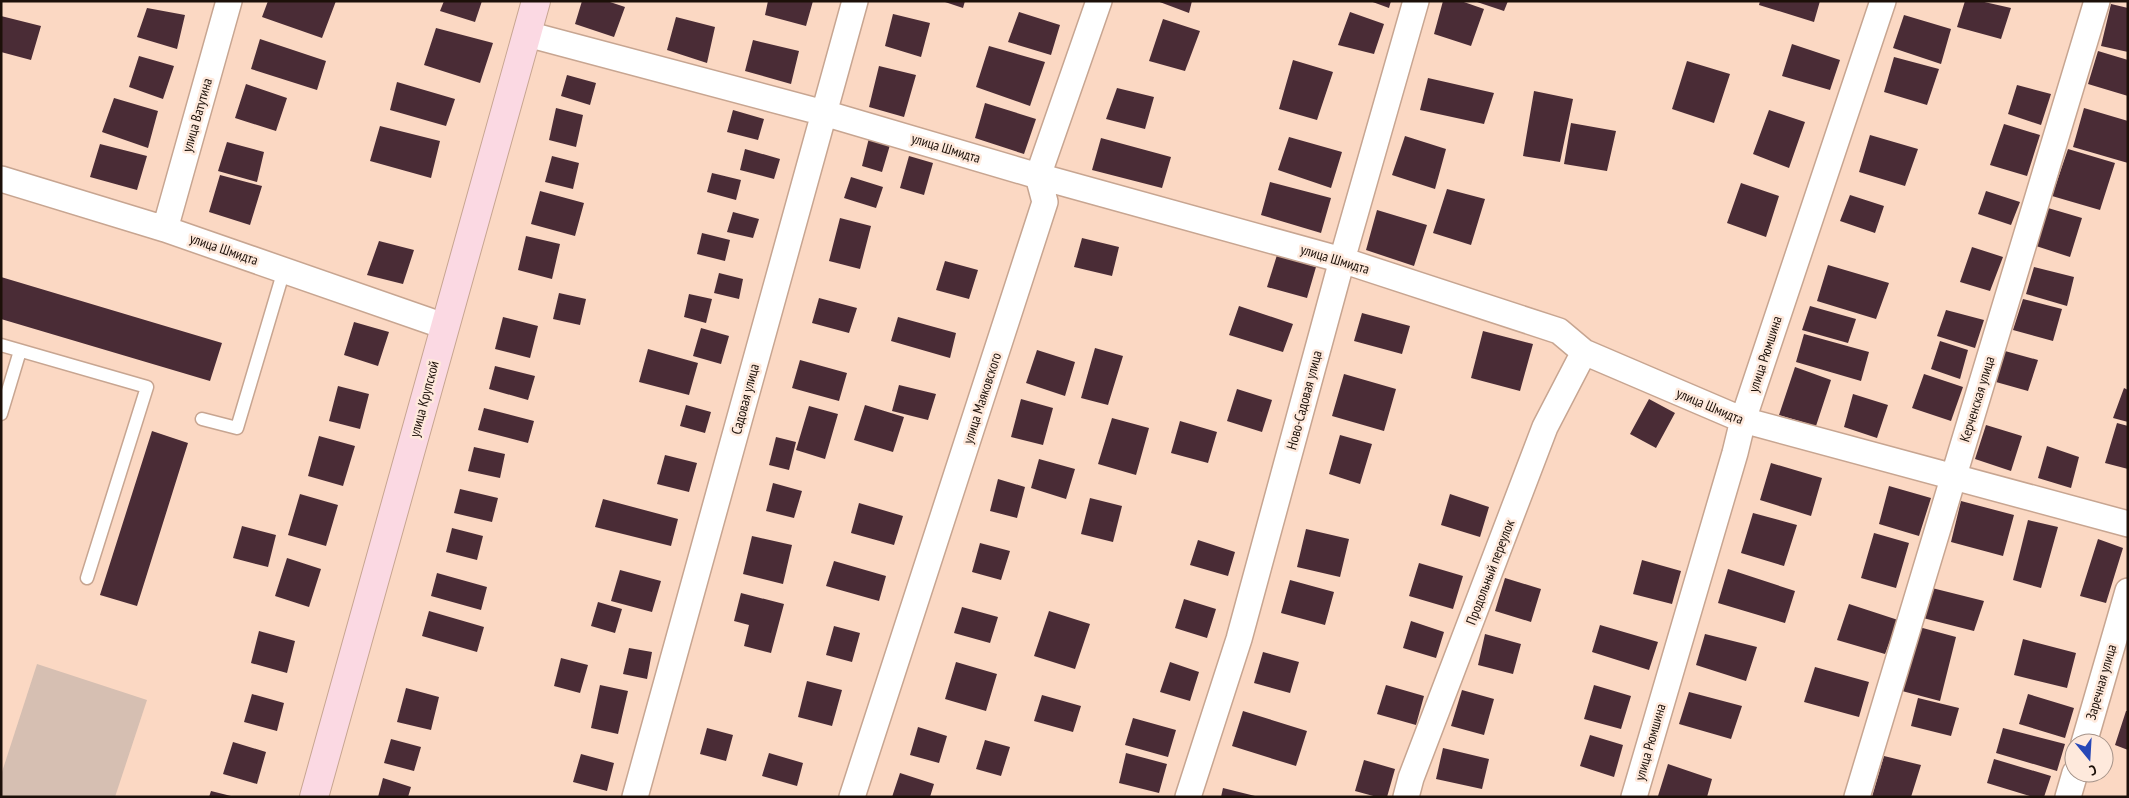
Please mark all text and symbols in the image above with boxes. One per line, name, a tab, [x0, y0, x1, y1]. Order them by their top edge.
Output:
street label: улица Ватутина	[178, 76, 216, 154]
street label: улица Шмидта	[909, 129, 983, 167]
street label: улица Шмидта	[187, 229, 261, 269]
street label: улица Шмидта	[1298, 240, 1372, 278]
street label: улица Рюмшина	[1744, 314, 1786, 394]
street label: Ново-Садовая улица	[1282, 349, 1326, 451]
street label: улица Маяковского	[959, 350, 1005, 446]
street label: Керченская улица	[1955, 354, 1999, 444]
street label: улица Крупской	[405, 359, 443, 439]
street label: Садовая улица	[727, 362, 763, 436]
street label: улица Шмидта	[1674, 384, 1746, 428]
street label: Продольный переулок	[1462, 516, 1519, 627]
street label: Заречная улица	[2082, 642, 2120, 722]
street label: улица Рюмшина	[1630, 701, 1670, 783]
north arrow	[2064, 733, 2114, 783]
text: С	[2087, 761, 2099, 780]

